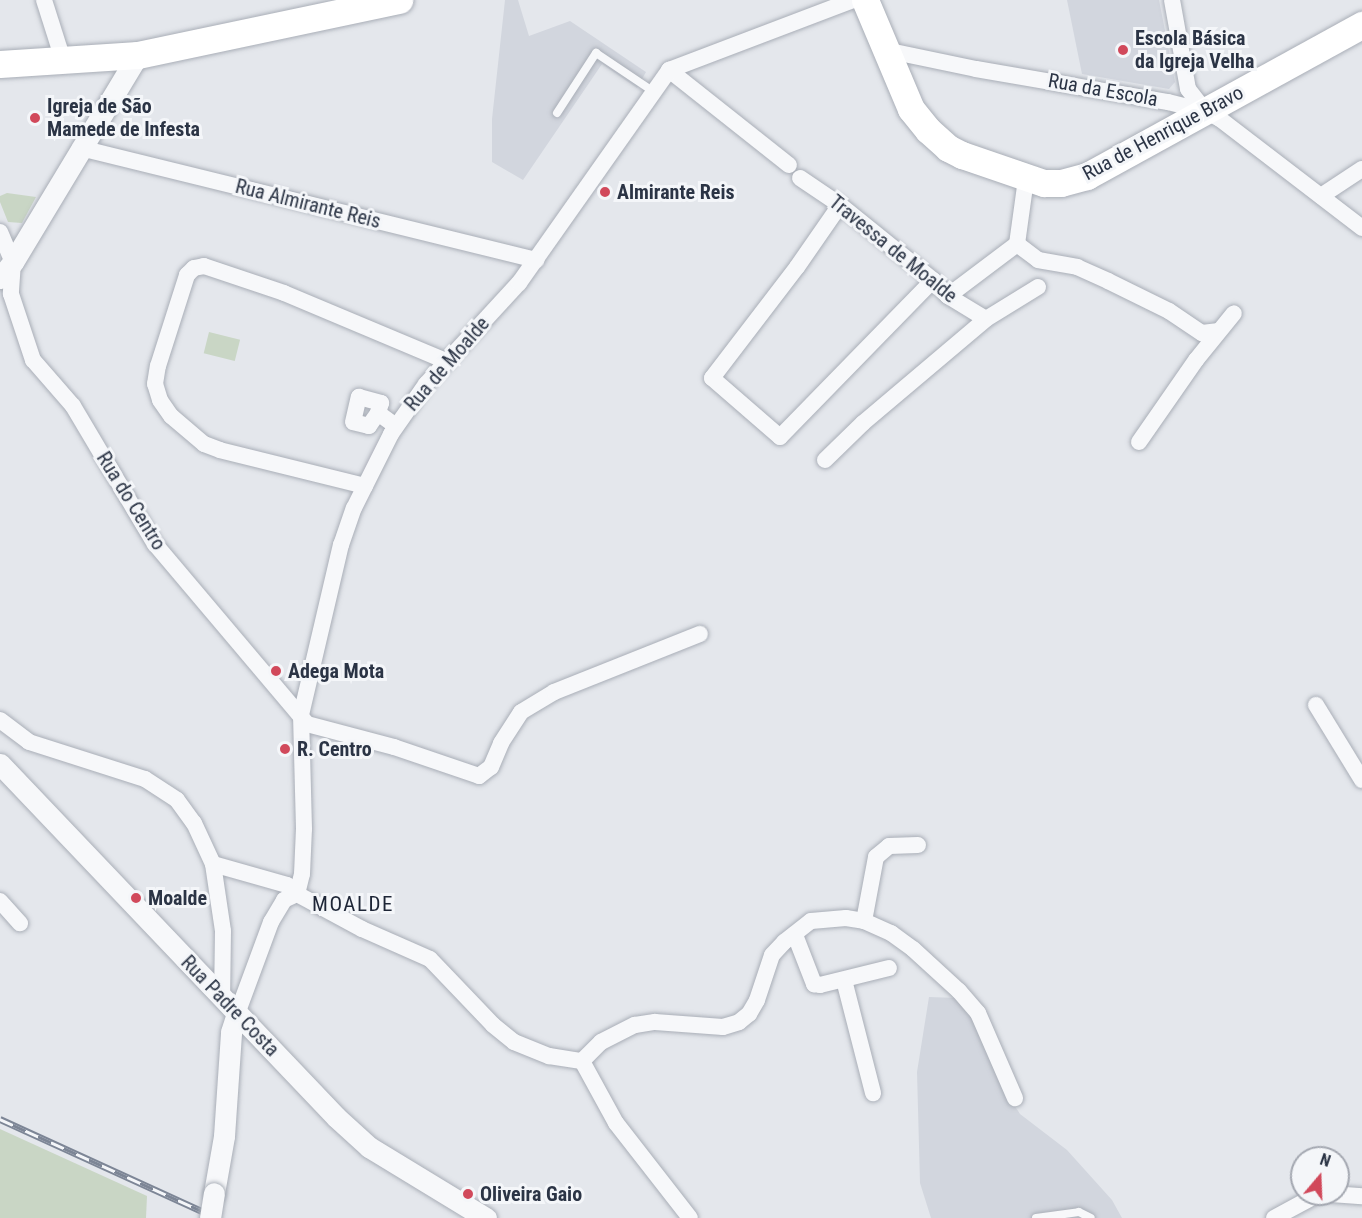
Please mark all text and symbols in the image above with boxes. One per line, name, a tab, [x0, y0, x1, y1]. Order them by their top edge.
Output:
place label: Escola Básica da Igreja Velha	[1135, 27, 1254, 74]
marker: Escola Básica da Igreja Velha	[1116, 43, 1130, 57]
street label: Rua da Escola	[1046, 69, 1160, 111]
street label: Rua de Henrique Bravo	[1079, 80, 1247, 186]
place label: Igreja de São Mamede de Infesta	[47, 94, 200, 141]
marker: Igreja de São Mamede de Infesta	[28, 111, 42, 125]
street label: Rua Almirante Reis	[233, 174, 383, 234]
place label: Almirante Reis	[617, 180, 735, 204]
marker: Almirante Reis	[598, 185, 612, 199]
street label: Travessa de Moalde	[824, 190, 962, 308]
street label: Rua de Moalde	[400, 312, 494, 416]
street label: Rua do Centro	[91, 447, 171, 555]
place label: Adega Mota	[288, 659, 384, 683]
marker: Adega Mota	[269, 664, 283, 678]
place label: R. Centro	[297, 737, 372, 761]
marker: R. Centro	[278, 742, 292, 756]
place label: Moalde	[148, 886, 207, 910]
marker: Moalde	[129, 891, 143, 905]
district label: MOALDE	[312, 891, 394, 917]
street label: Rua Padre Costa	[176, 951, 284, 1061]
north arrow	[1290, 1146, 1350, 1206]
text: N	[1318, 1150, 1333, 1171]
place label: Oliveira Gaio	[480, 1182, 582, 1206]
marker: Oliveira Gaio	[461, 1187, 475, 1201]

